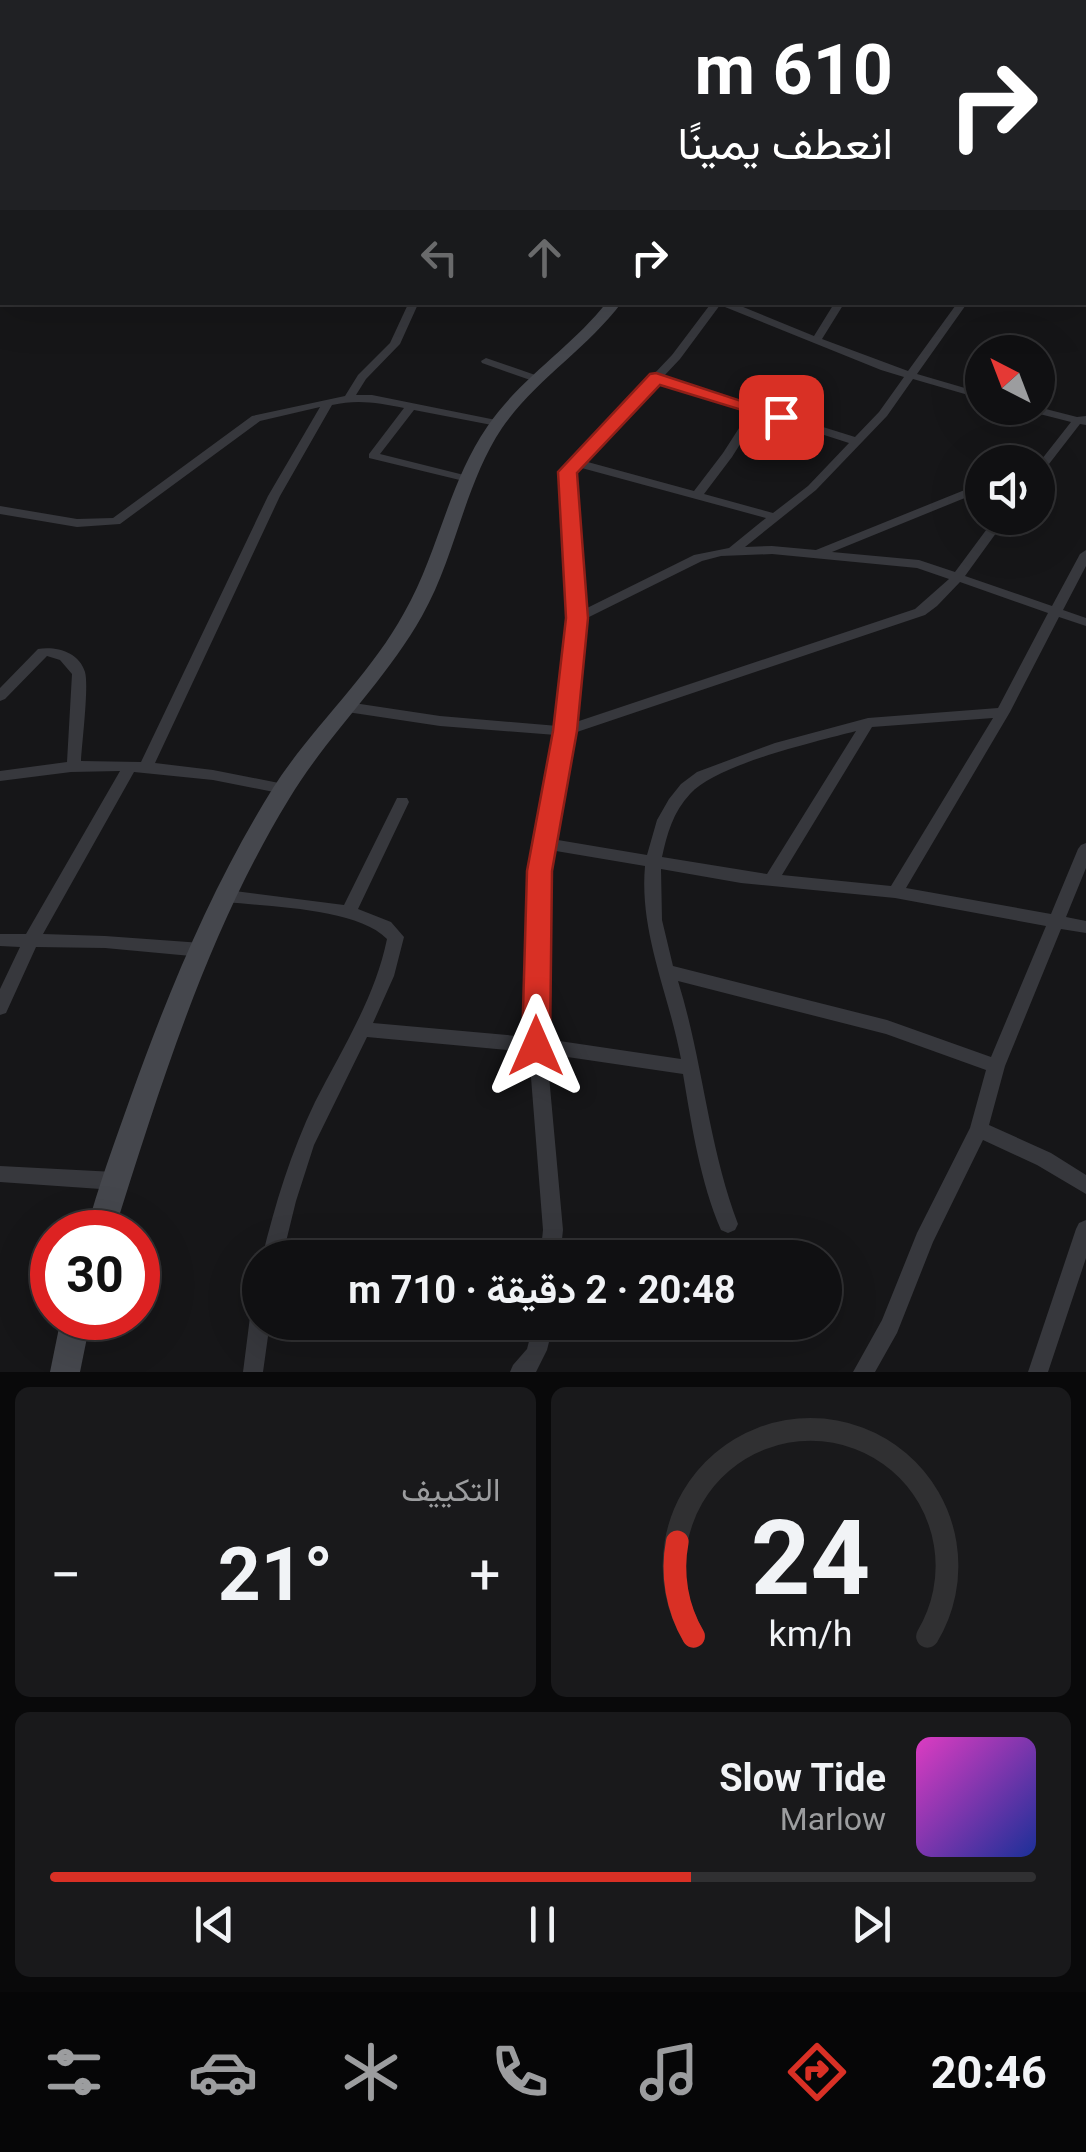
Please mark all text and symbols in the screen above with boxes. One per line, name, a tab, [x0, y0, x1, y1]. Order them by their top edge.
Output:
text: 610 m	[694, 29, 893, 111]
icon: right	[928, 40, 1058, 170]
text: انعطف يمينًا	[678, 117, 893, 170]
icon: left	[412, 230, 467, 285]
icon: ahead	[517, 230, 572, 285]
icon: right	[622, 230, 677, 285]
north arrow	[965, 335, 1055, 425]
map controls	[965, 335, 1055, 535]
pin	[739, 375, 824, 460]
icon: arrive	[754, 390, 809, 445]
button: sound	[965, 445, 1055, 535]
position arrow	[484, 994, 588, 1098]
speed limit sign: 30	[30, 1210, 160, 1340]
text: 20:48 · 2 دقيقة · 710 m	[348, 1268, 736, 1312]
text: التكييف	[401, 1471, 501, 1509]
text: 24	[751, 1498, 870, 1619]
text: 21°	[218, 1530, 333, 1618]
text: −	[50, 1543, 81, 1607]
text: +	[469, 1543, 501, 1607]
text: km/h	[769, 1613, 853, 1655]
text: Slow Tide	[719, 1756, 886, 1800]
text: Marlow	[780, 1800, 886, 1838]
icon: previous	[187, 1897, 242, 1952]
icon: pause	[515, 1897, 570, 1952]
icon: next	[844, 1897, 899, 1952]
icon: filters	[39, 2037, 109, 2107]
icon: car	[188, 2037, 258, 2107]
icon: climate	[336, 2037, 406, 2107]
icon: phone	[485, 2037, 555, 2107]
icon: music	[634, 2037, 704, 2107]
icon: directions	[782, 2037, 852, 2107]
text: 20:46	[931, 2046, 1047, 2099]

